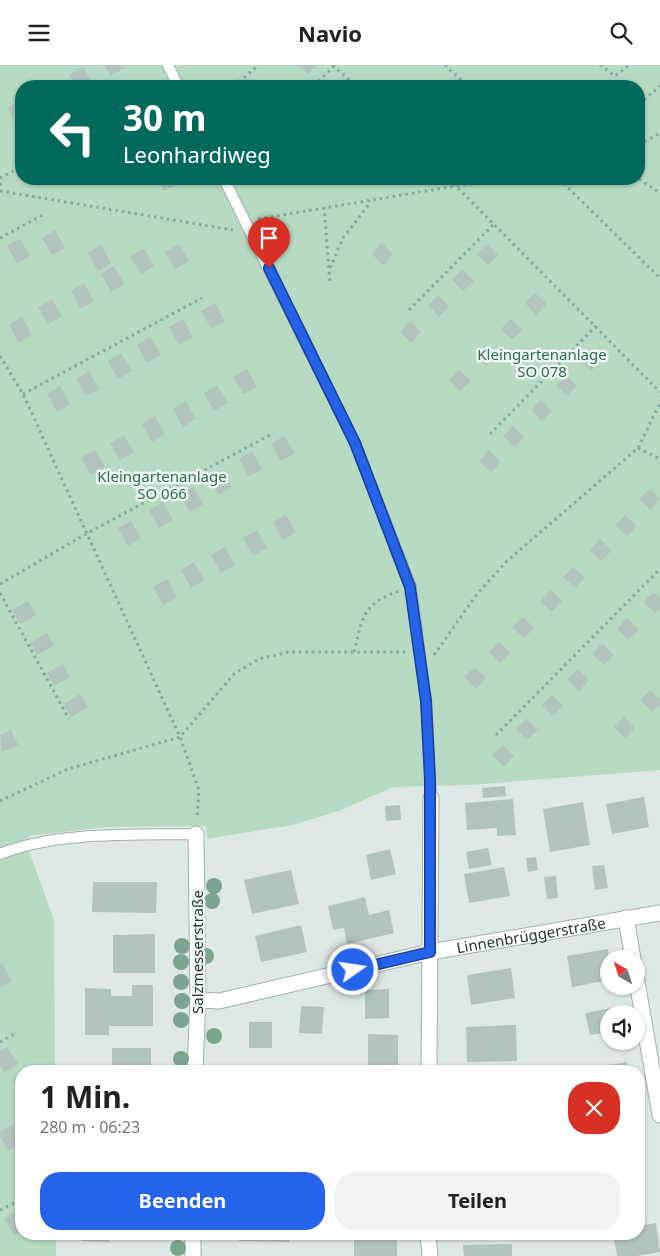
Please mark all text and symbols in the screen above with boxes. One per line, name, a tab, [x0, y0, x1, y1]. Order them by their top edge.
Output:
text: Navio	[298, 18, 362, 48]
icon: menu	[25, 19, 53, 47]
icon: search	[607, 19, 635, 47]
text: 30 m	[123, 94, 206, 141]
icon: left	[40, 100, 105, 165]
text: Leonhardiweg	[123, 139, 271, 169]
pin	[248, 217, 290, 268]
icon: arrive	[255, 224, 283, 252]
park label: Kleingartenanlage SO 078	[477, 344, 607, 381]
park label: Kleingartenanlage SO 066	[97, 466, 227, 503]
street label: Salzmesserstraße	[187, 890, 207, 1014]
street label: Linnenbrüggerstraße	[455, 912, 607, 957]
position arrow	[326, 943, 378, 995]
north arrow	[600, 950, 645, 995]
map controls	[600, 950, 645, 1050]
button: sound	[600, 1005, 645, 1050]
text: 1 Min.	[40, 1076, 130, 1117]
button: close	[568, 1082, 620, 1134]
text: 280 m · 06:23	[40, 1116, 140, 1138]
button: Beenden	[40, 1172, 325, 1230]
button: Teilen	[335, 1172, 620, 1230]

